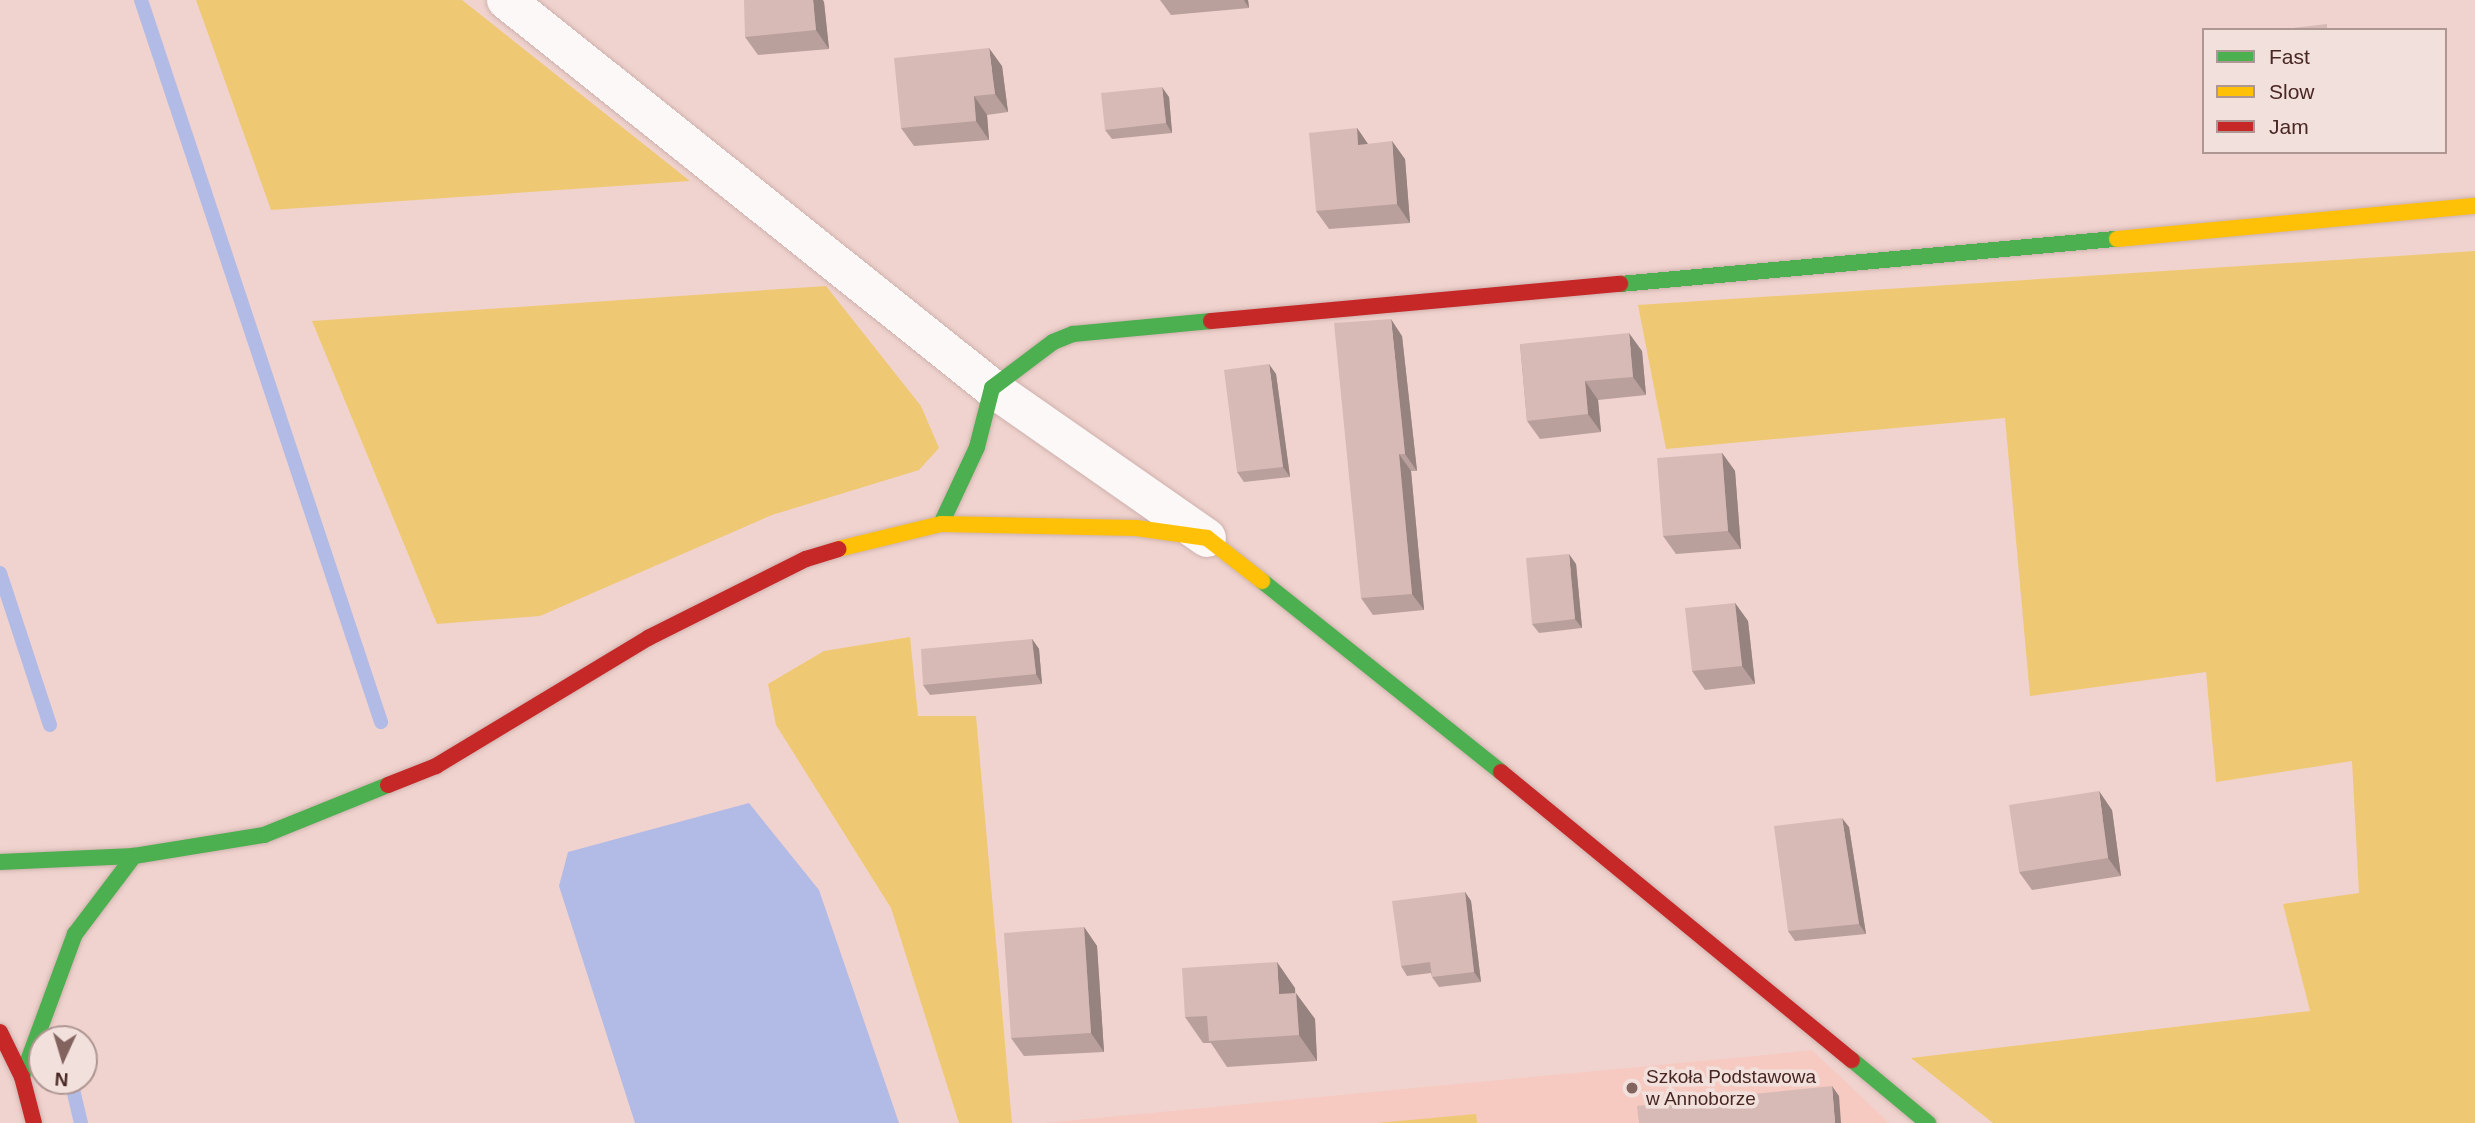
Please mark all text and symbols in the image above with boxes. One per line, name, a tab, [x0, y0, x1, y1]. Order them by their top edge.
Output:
legend	[2202, 28, 2447, 154]
text: Fast	[2269, 45, 2310, 68]
text: Slow	[2269, 80, 2315, 103]
text: Jam	[2269, 115, 2309, 138]
north arrow	[28, 1025, 98, 1095]
place label: Szkoła Podstawowa w Annoborze	[1646, 1066, 1816, 1110]
text: N	[54, 1068, 69, 1090]
marker: Szkoła Podstawowa w Annoborze	[1624, 1080, 1640, 1096]

